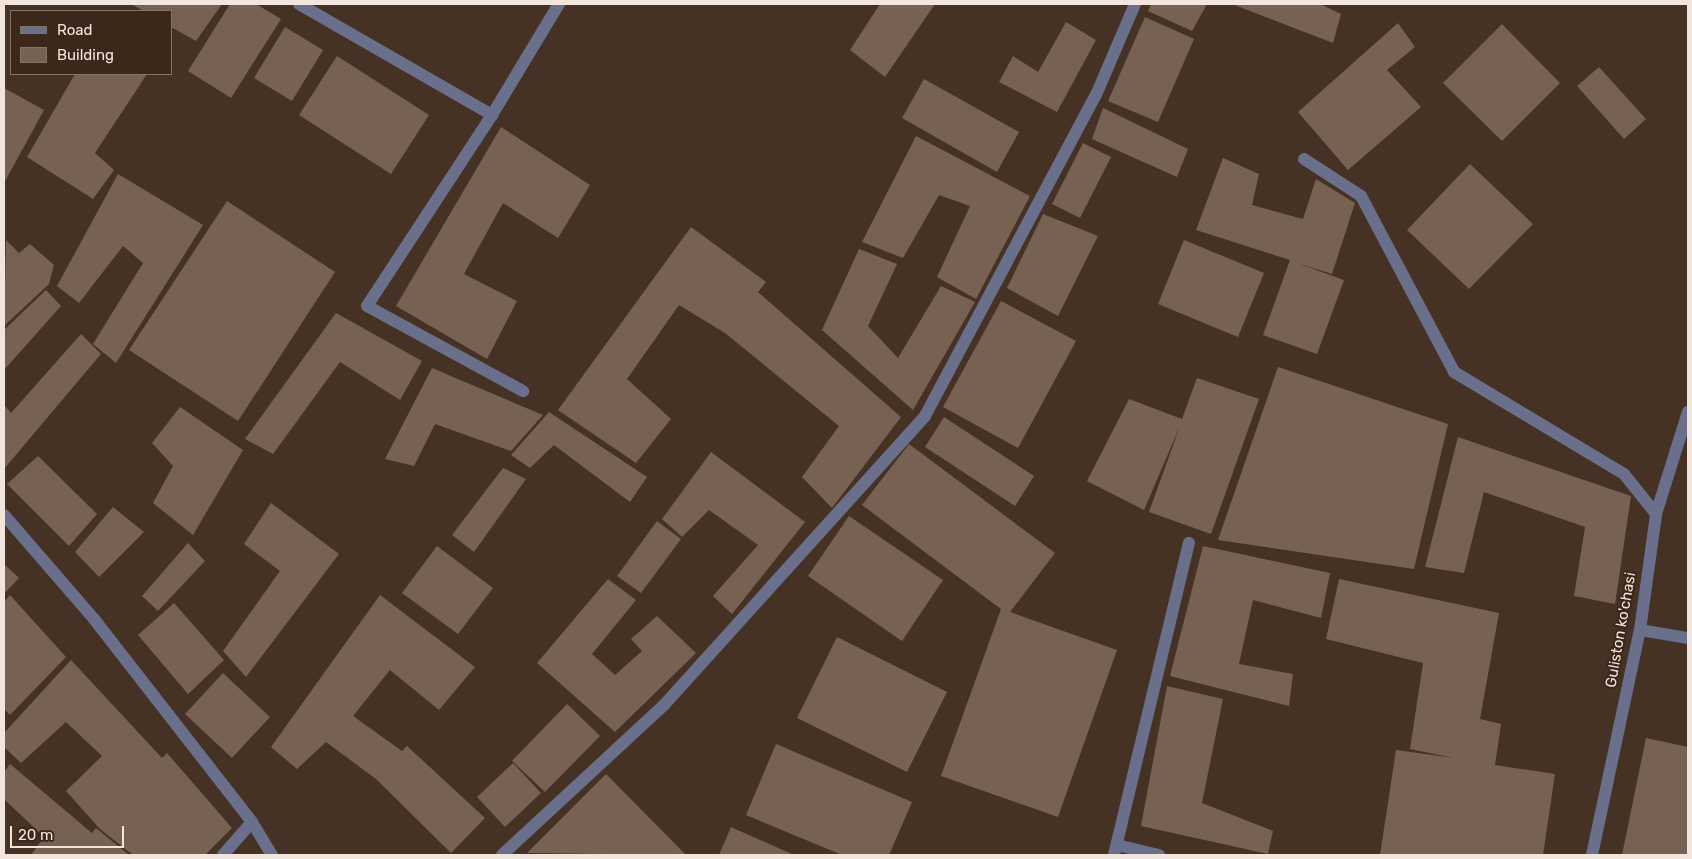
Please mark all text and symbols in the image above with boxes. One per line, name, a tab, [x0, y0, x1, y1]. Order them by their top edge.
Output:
legend	[10, 10, 172, 75]
text: Road	[57, 21, 93, 39]
text: Building	[57, 46, 114, 64]
street label: Guliston ko'chasi	[1602, 571, 1640, 689]
scale bar	[12, 816, 126, 848]
text: 20 m	[18, 826, 53, 844]

